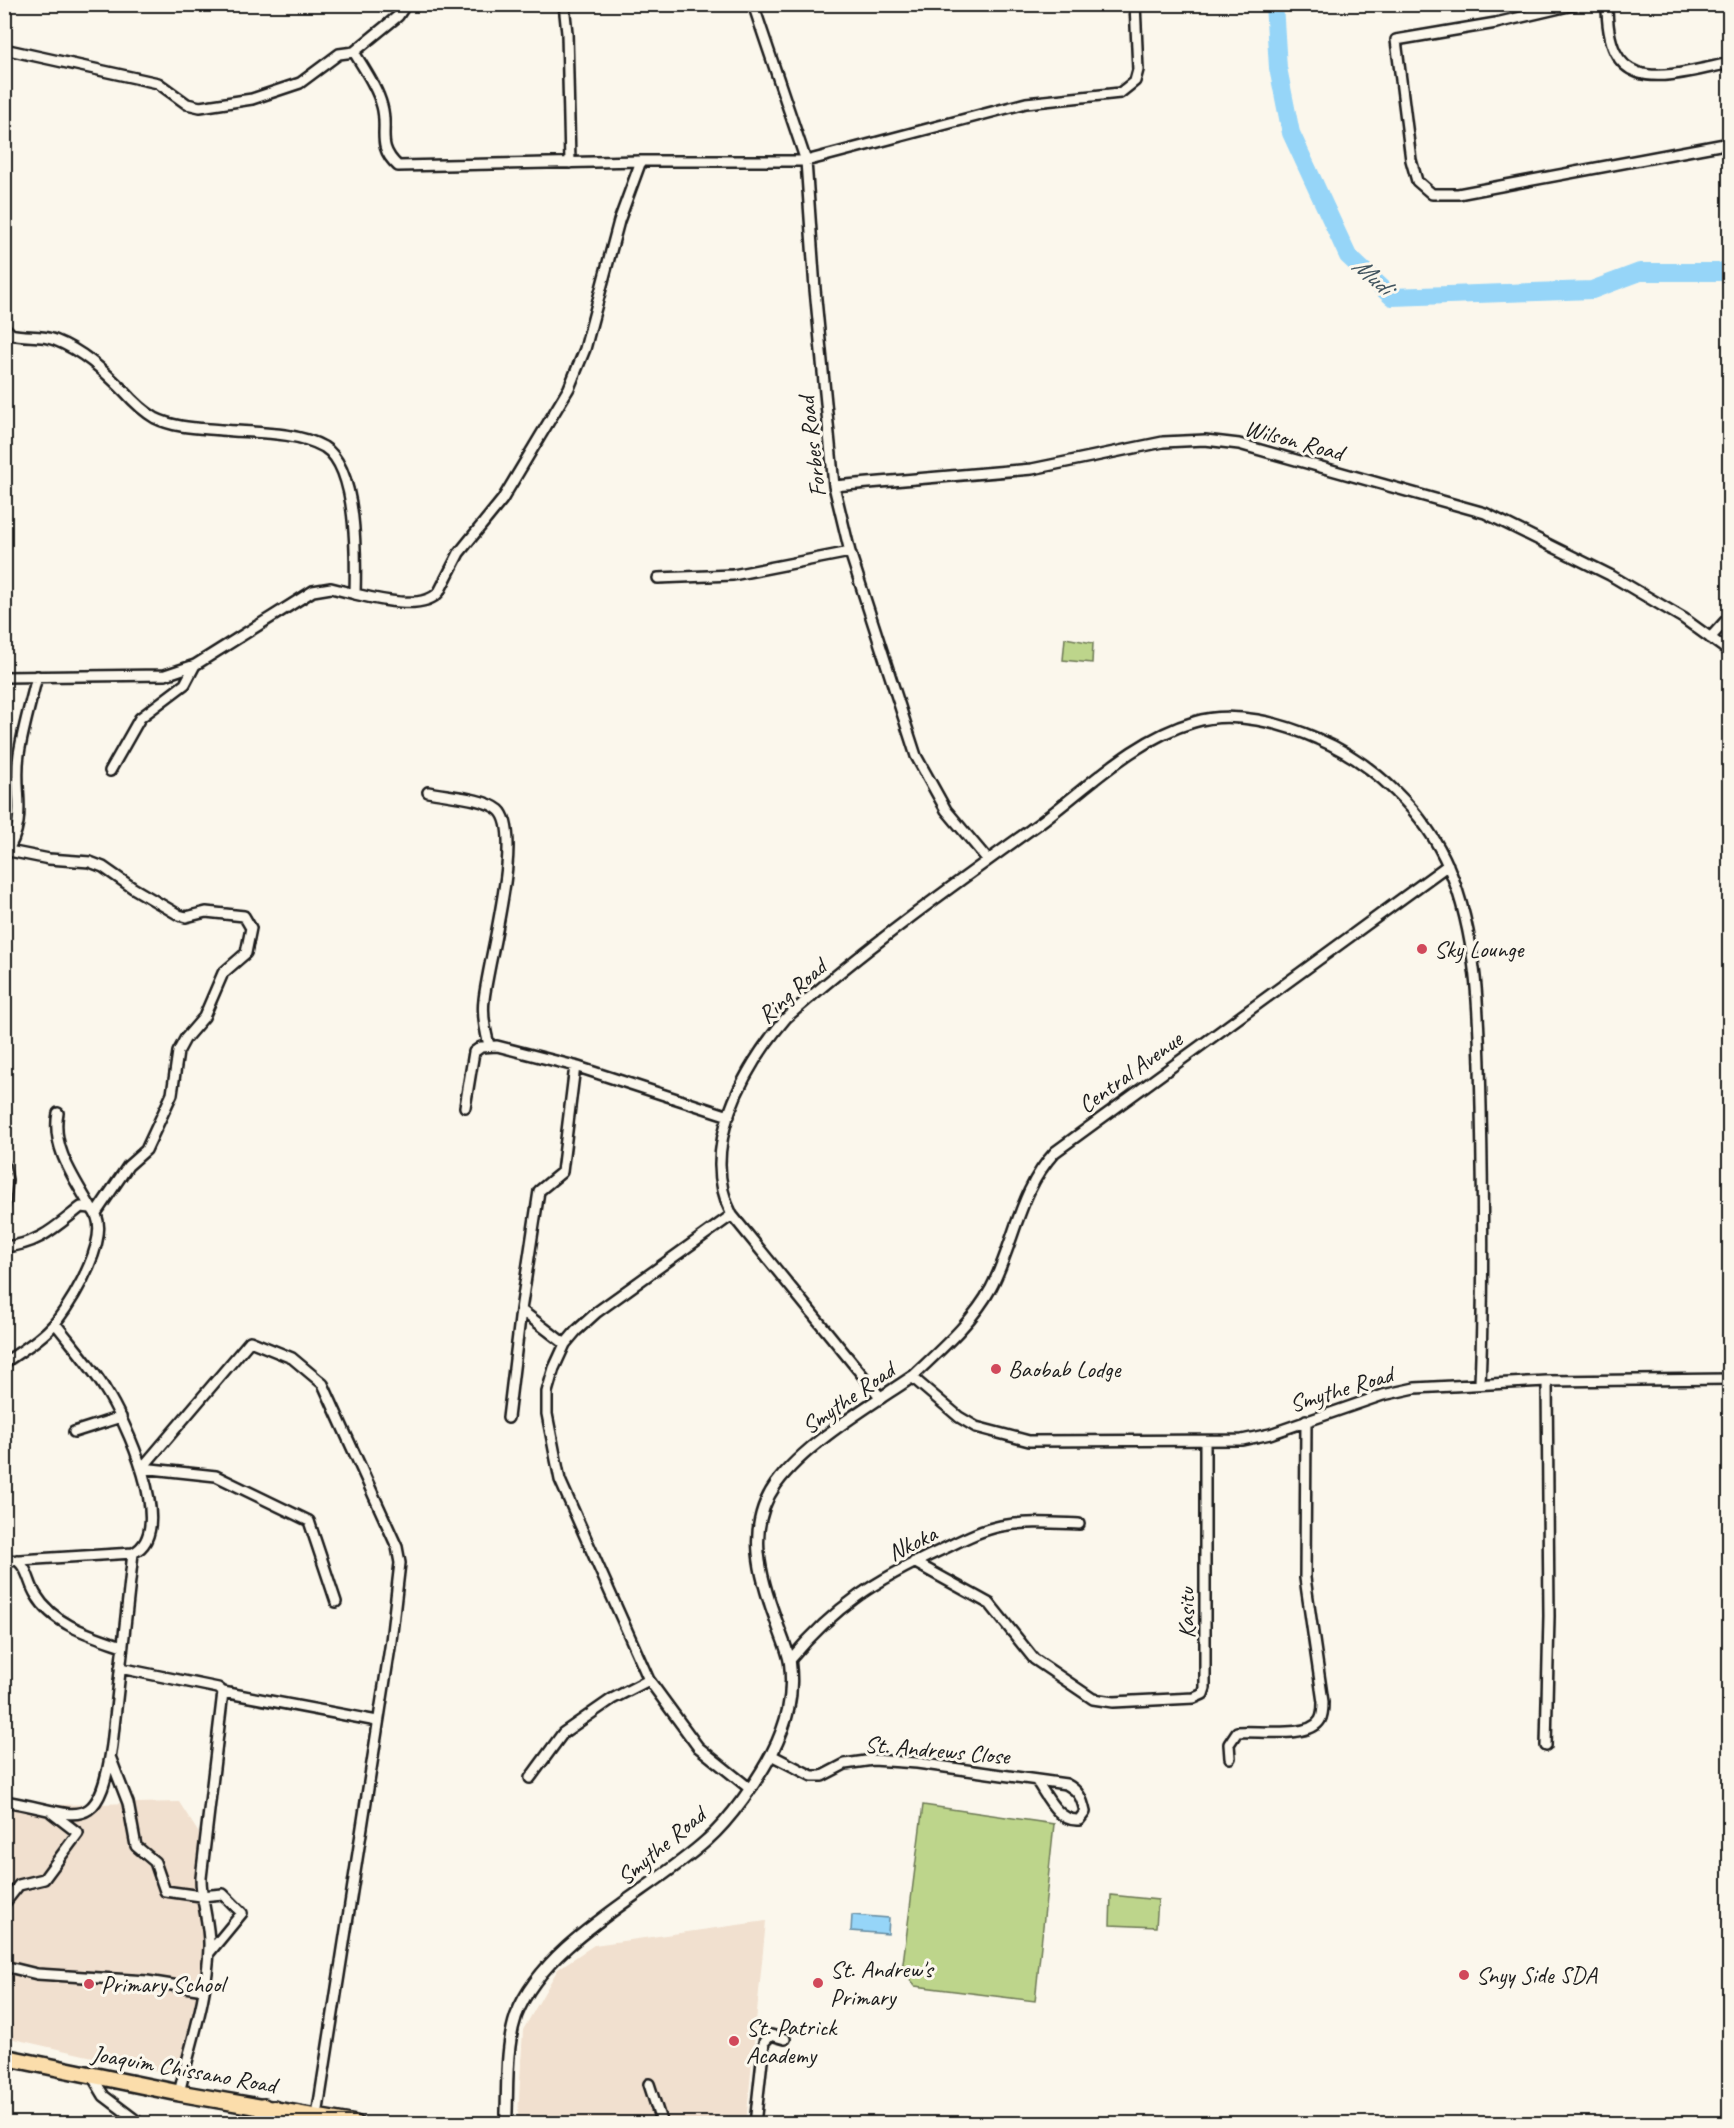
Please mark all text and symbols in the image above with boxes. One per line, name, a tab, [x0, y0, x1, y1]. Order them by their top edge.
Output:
water label: Mudi	[1346, 249, 1404, 306]
street label: Forbes Road	[791, 392, 833, 499]
street label: Wilson Road	[1241, 412, 1350, 468]
place label: Sky Lounge	[1434, 934, 1526, 964]
marker: Sky Lounge	[1415, 942, 1429, 956]
street label: Ring Road	[751, 950, 835, 1030]
street label: Central Avenue	[1072, 1023, 1190, 1120]
street label: Smythe Road	[796, 1353, 903, 1441]
place label: Baobab Lodge	[1008, 1354, 1123, 1384]
street label: Smythe Road	[1286, 1358, 1400, 1419]
marker: Baobab Lodge	[989, 1362, 1003, 1376]
street label: Nkoka	[883, 1518, 943, 1568]
street label: Kasitu	[1171, 1585, 1201, 1638]
street label: St. Andrews Close	[863, 1729, 1013, 1771]
street label: Smythe Road	[611, 1798, 714, 1892]
place label: St. Andrew's Primary	[830, 1954, 935, 2012]
place label: Snyy Side SDA	[1476, 1960, 1598, 1990]
marker: Snyy Side SDA	[1457, 1968, 1471, 1982]
place label: Primary School	[101, 1969, 228, 1999]
marker: St. Andrew's Primary	[811, 1976, 825, 1990]
marker: Primary School	[82, 1977, 96, 1991]
place label: St. Patrick Academy	[746, 2012, 838, 2070]
marker: St. Patrick Academy	[727, 2034, 741, 2048]
street label: Joaquim Chissano Road	[89, 2038, 282, 2101]

